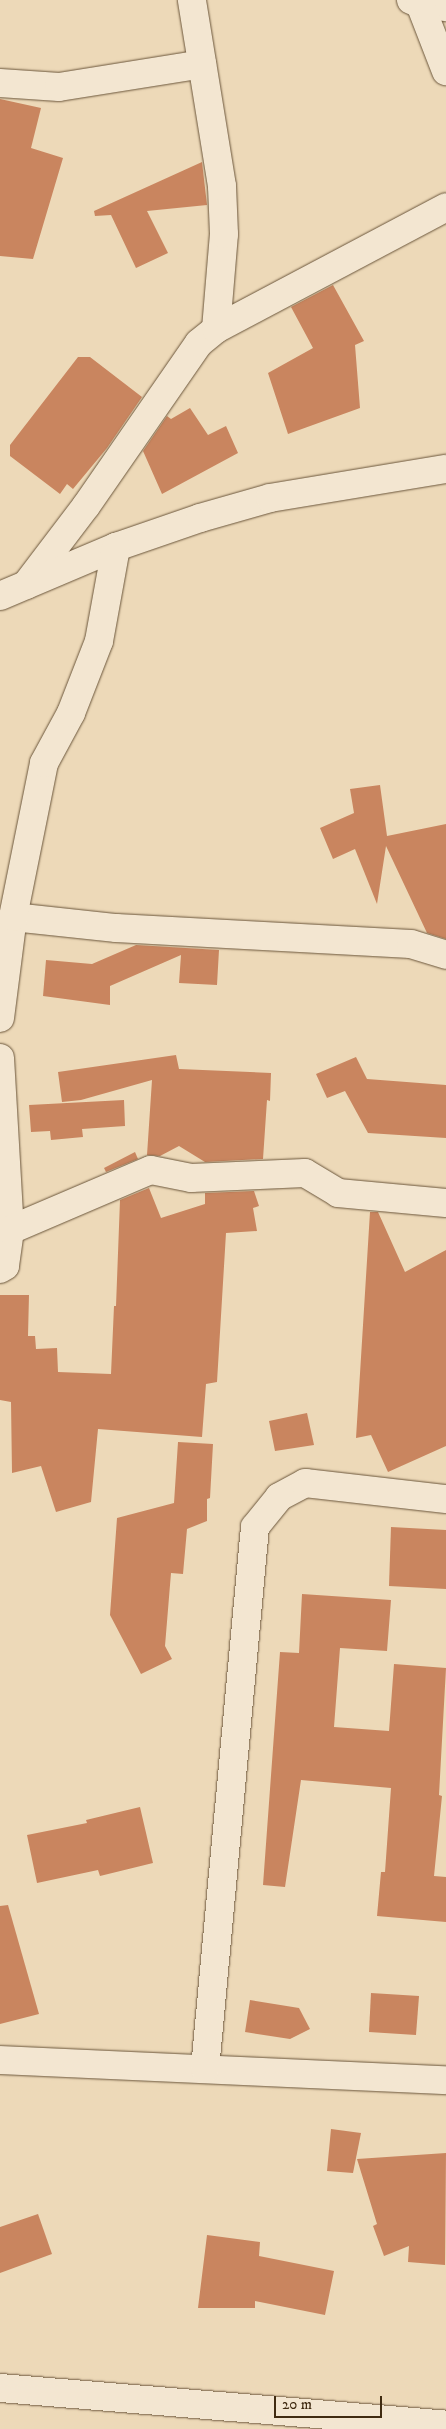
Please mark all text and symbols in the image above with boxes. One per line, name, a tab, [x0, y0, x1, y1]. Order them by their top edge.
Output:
scale bar	[276, 2386, 384, 2418]
text: 20 m	[282, 2395, 312, 2414]

